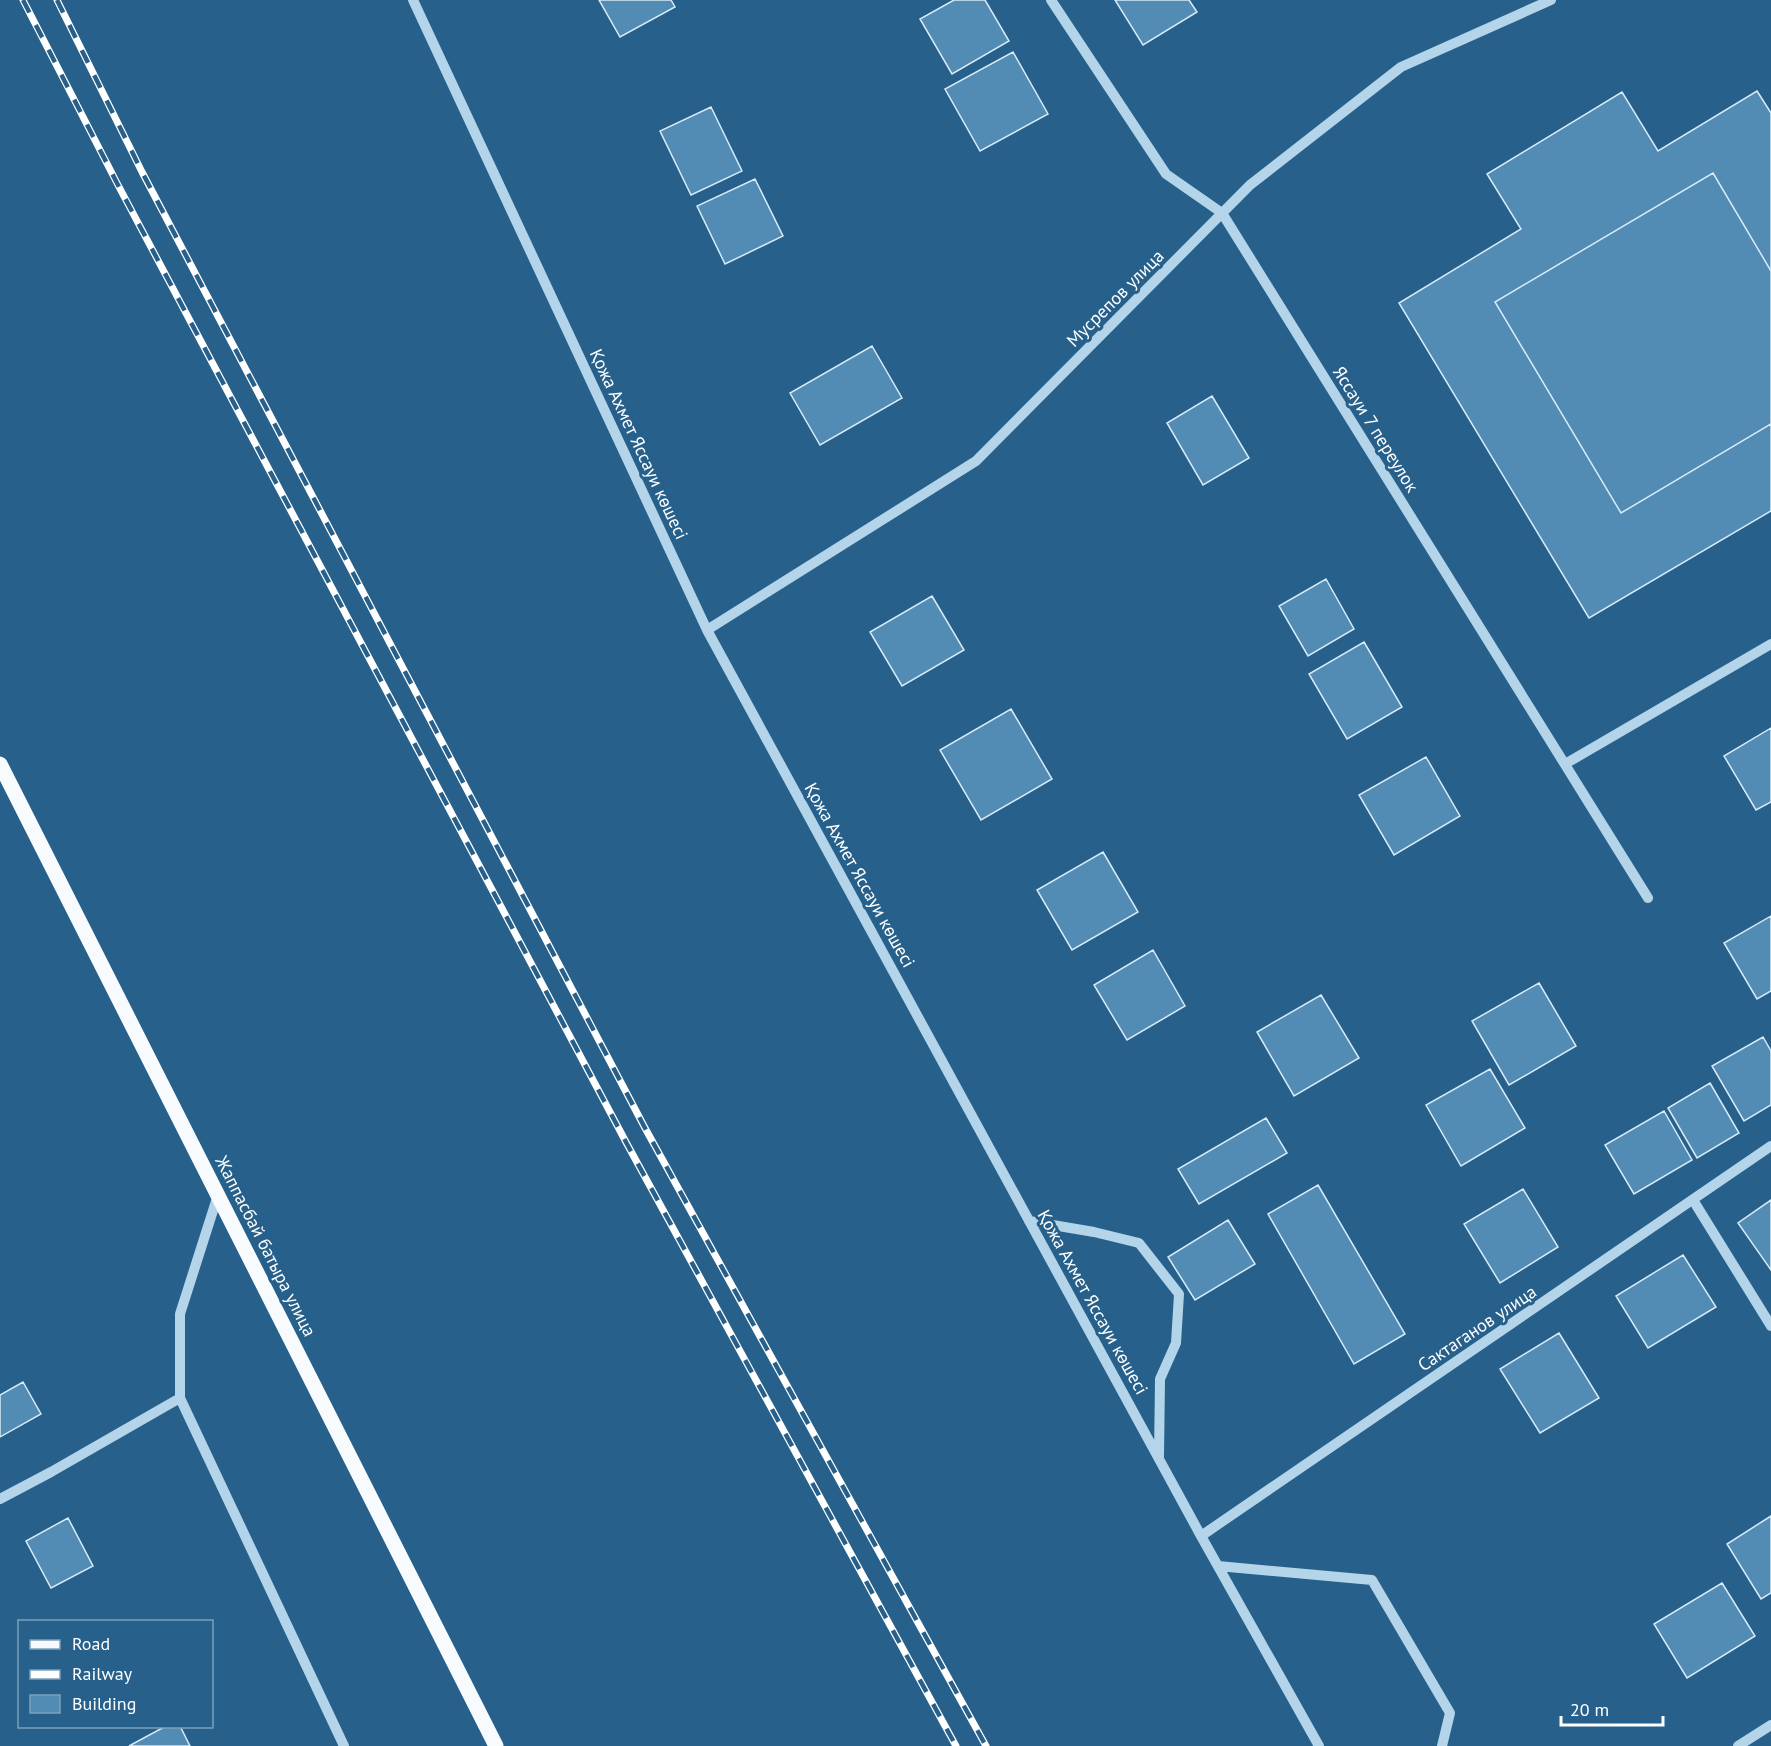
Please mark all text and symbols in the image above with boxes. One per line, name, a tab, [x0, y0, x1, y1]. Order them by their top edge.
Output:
street label: Мусрепов улица	[1061, 244, 1169, 352]
street label: Қожа Ахмет Яссауи көшесі	[585, 345, 693, 543]
street label: Яссауи 7 переулок	[1328, 362, 1424, 497]
street label: Қожа Ахмет Яссауи көшесі	[800, 779, 920, 971]
street label: Жаппасбай батыра улица	[210, 1151, 322, 1340]
street label: Қожа Ахмет Яссауи көшесі	[1033, 1206, 1153, 1398]
street label: Сактаганов улица	[1413, 1280, 1541, 1376]
legend	[18, 1620, 213, 1728]
text: Road	[72, 1632, 110, 1655]
text: Railway	[72, 1662, 133, 1685]
scale bar	[1561, 1689, 1663, 1727]
text: Building	[72, 1692, 136, 1715]
text: 20 m	[1570, 1698, 1609, 1721]

